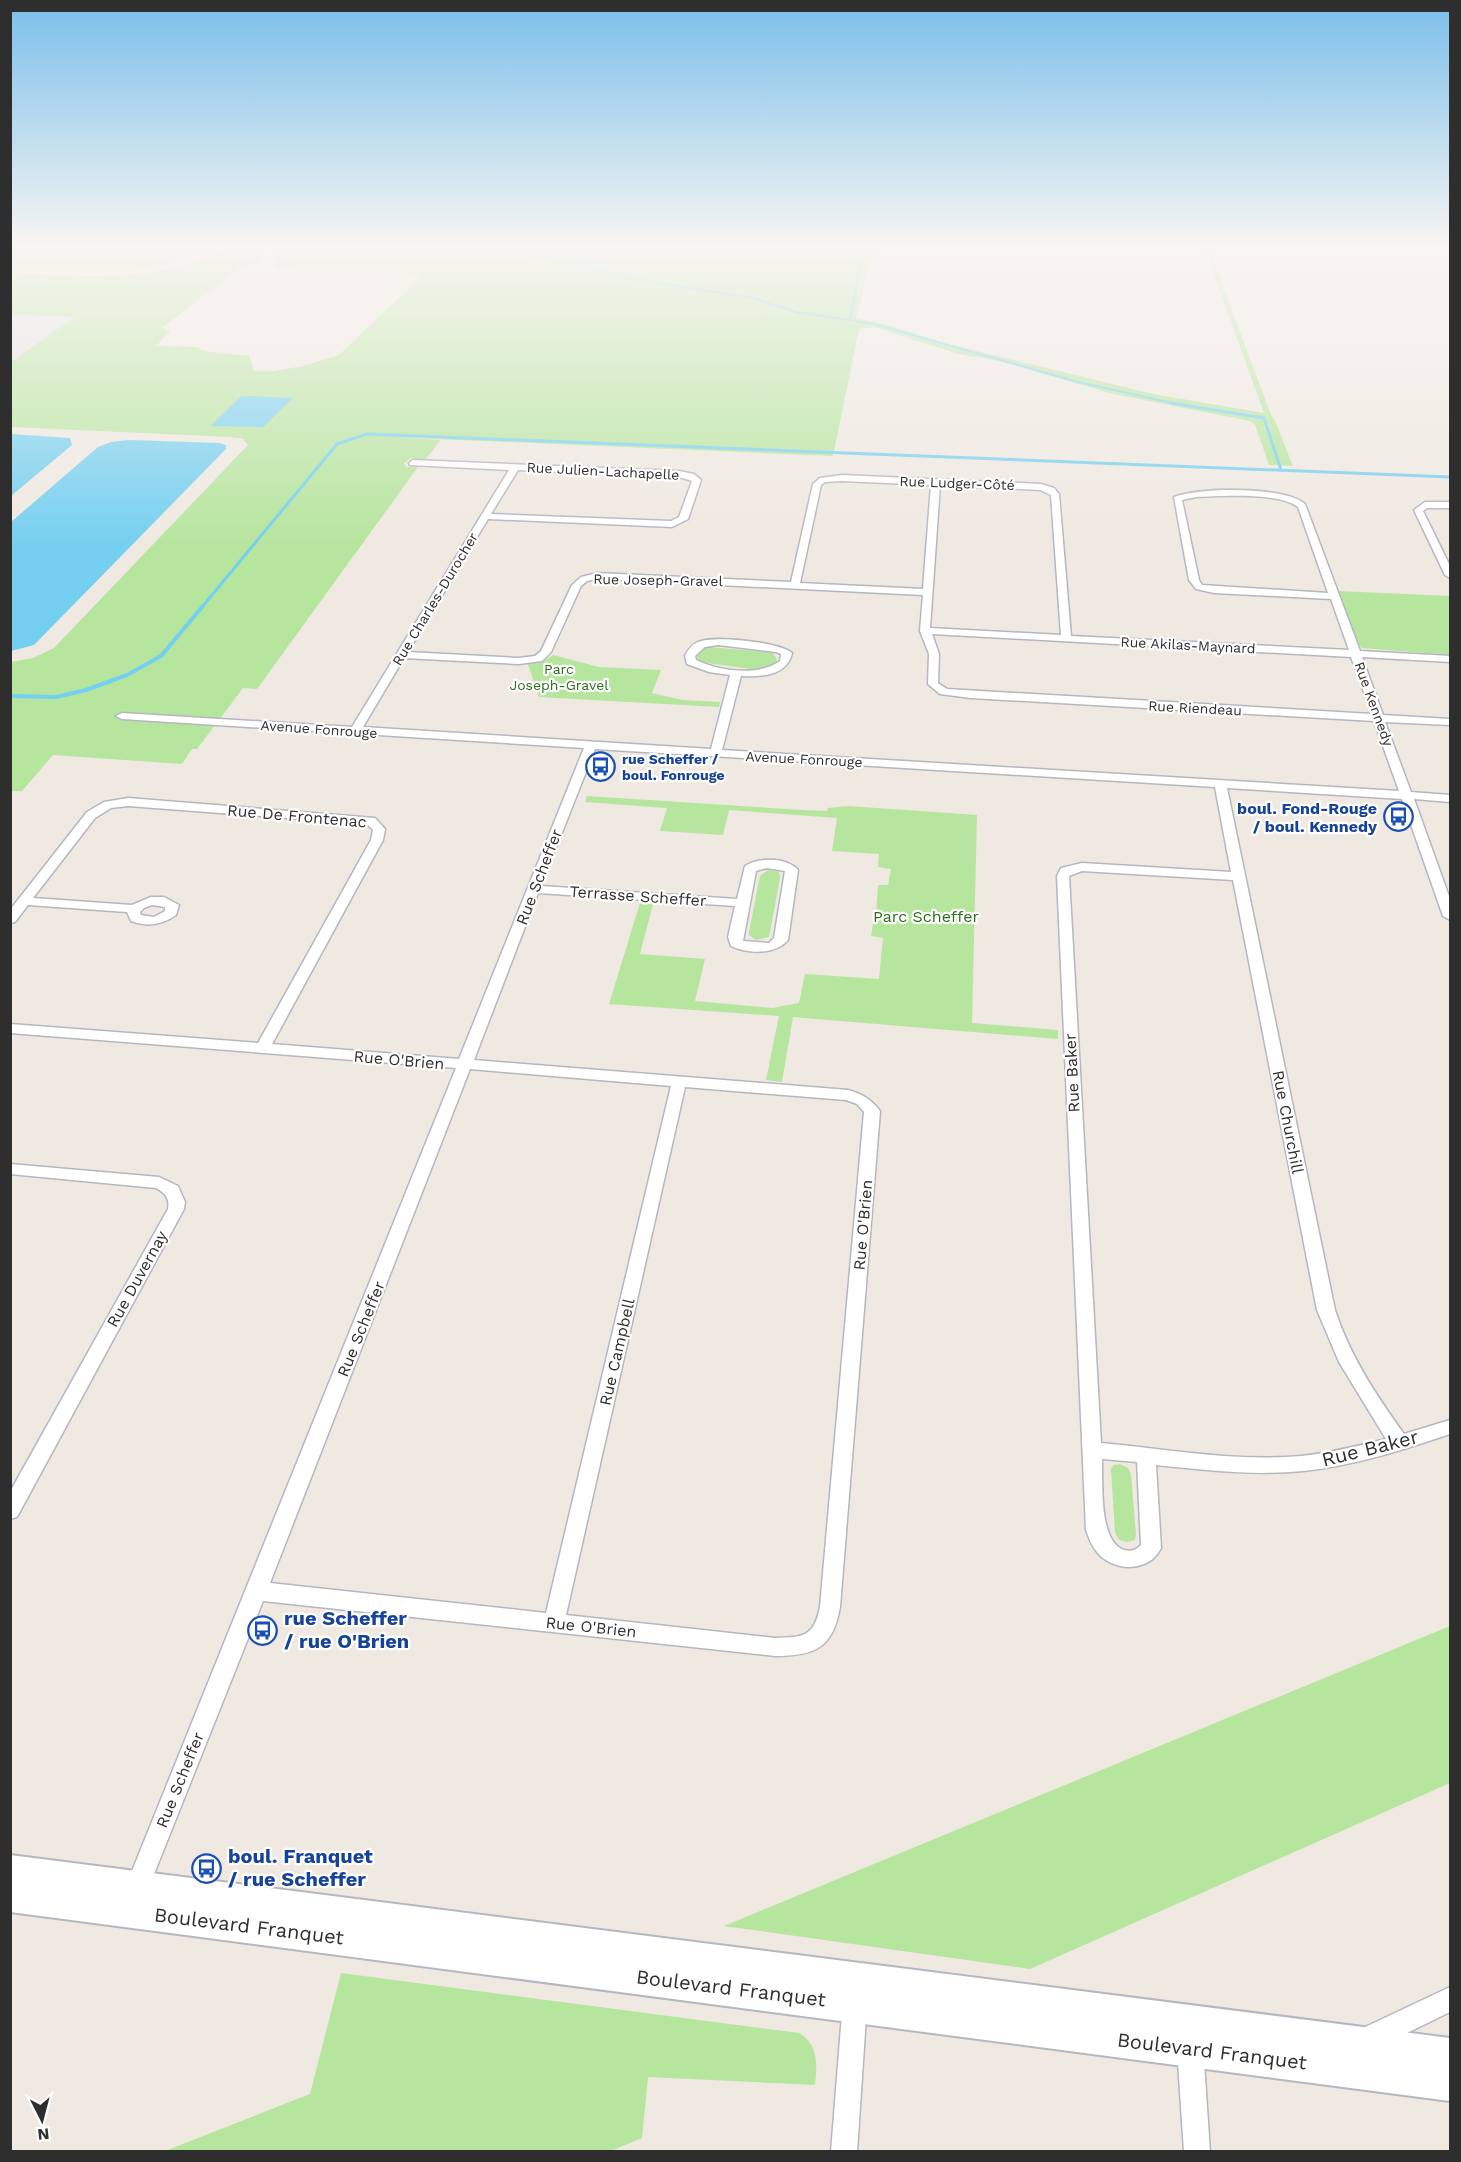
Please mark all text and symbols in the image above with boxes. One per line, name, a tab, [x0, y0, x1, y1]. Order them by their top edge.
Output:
street label: Rue Julien-Lachapelle	[526, 459, 680, 483]
street label: Rue Ludger-Côté	[899, 473, 1015, 493]
street label: Rue Charles-Durocher	[389, 529, 481, 668]
street label: Rue Joseph-Gravel	[593, 571, 724, 589]
street label: Rue Akilas-Maynard	[1120, 633, 1256, 657]
street label: Rue Kennedy	[1351, 660, 1397, 749]
park label: Parc Joseph-Gravel	[509, 661, 609, 693]
street label: Rue Riendeau	[1148, 698, 1242, 718]
street label: Avenue Fonrouge	[260, 717, 378, 741]
street label: Avenue Fonrouge	[745, 748, 863, 770]
bus stop icon: rue Scheffer / boul. Fonrouge	[585, 751, 617, 783]
place label: rue Scheffer / boul. Fonrouge	[622, 751, 725, 783]
place label: boul. Fond-Rouge / boul. Kennedy	[1237, 799, 1378, 836]
street label: Rue De Frontenac	[227, 800, 368, 832]
bus stop icon: boul. Fond-Rouge / boul. Kennedy	[1382, 801, 1414, 833]
street label: Rue Scheffer	[512, 826, 566, 928]
street label: Terrasse Scheffer	[569, 882, 707, 910]
park label: Parc Scheffer	[873, 907, 979, 926]
street label: Rue Baker	[1060, 1033, 1084, 1113]
street label: Rue O'Brien	[353, 1047, 445, 1073]
street label: Rue Churchill	[1269, 1069, 1307, 1175]
street label: Rue O'Brien	[850, 1179, 876, 1271]
street label: Rue Duvernay	[103, 1227, 172, 1331]
street label: Rue Scheffer	[333, 1278, 389, 1380]
street label: Rue Campbell	[595, 1296, 639, 1407]
street label: Rue Baker	[1319, 1424, 1421, 1472]
place label: rue Scheffer / rue O'Brien	[284, 1606, 409, 1653]
street label: Rue O'Brien	[545, 1613, 637, 1641]
bus stop icon: rue Scheffer / rue O'Brien	[247, 1614, 279, 1646]
street label: Rue Scheffer	[152, 1729, 208, 1831]
place label: boul. Franquet / rue Scheffer	[228, 1844, 373, 1891]
bus stop icon: boul. Franquet / rue Scheffer	[191, 1852, 223, 1884]
street label: Boulevard Franquet	[153, 1902, 346, 1950]
street label: Boulevard Franquet	[635, 1964, 828, 2012]
street label: Boulevard Franquet	[1116, 2027, 1309, 2075]
north arrow	[12, 2090, 72, 2150]
text: N	[37, 2124, 50, 2144]

